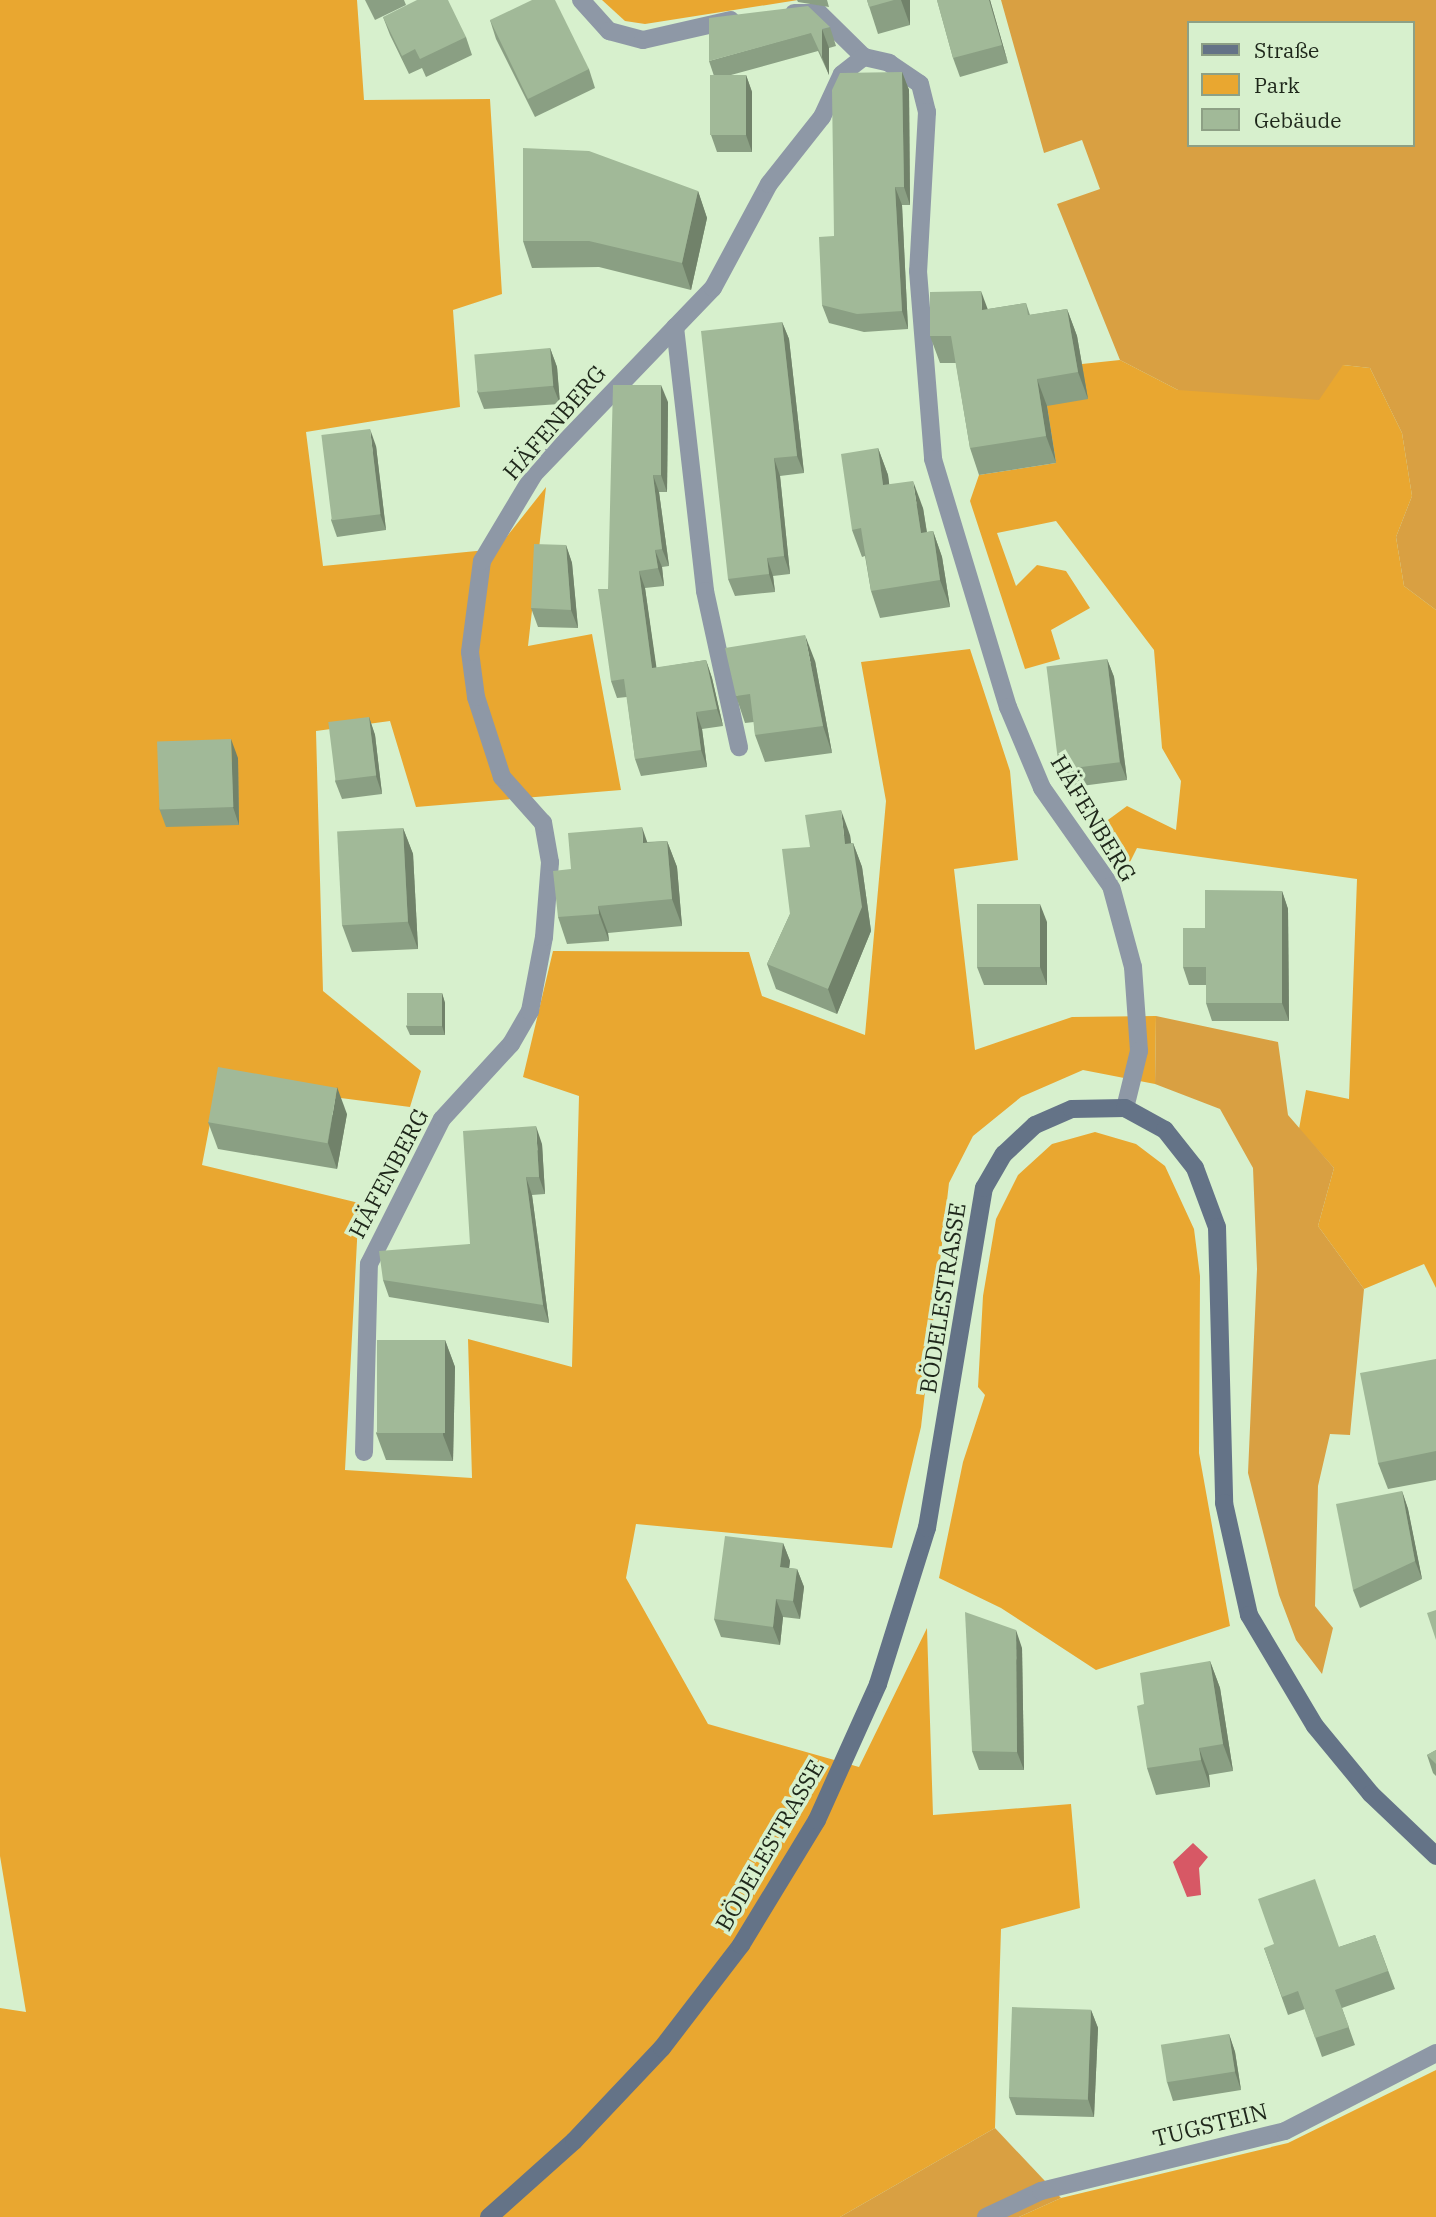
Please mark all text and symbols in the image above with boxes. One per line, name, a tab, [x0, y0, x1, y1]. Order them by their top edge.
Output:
legend	[1188, 21, 1415, 147]
text: Straße	[1254, 36, 1319, 64]
text: Park	[1254, 71, 1300, 99]
text: Gebäude	[1254, 106, 1342, 134]
street label: HÄFENBERG	[497, 359, 611, 485]
street label: HÄFENBERG	[1045, 750, 1143, 886]
street label: HÄFENBERG	[342, 1103, 434, 1243]
street label: BÖDELESTRASSE	[913, 1201, 971, 1395]
street label: BÖDELESTRASSE	[709, 1755, 829, 1935]
street label: TUGSTEIN	[1150, 2096, 1270, 2152]

